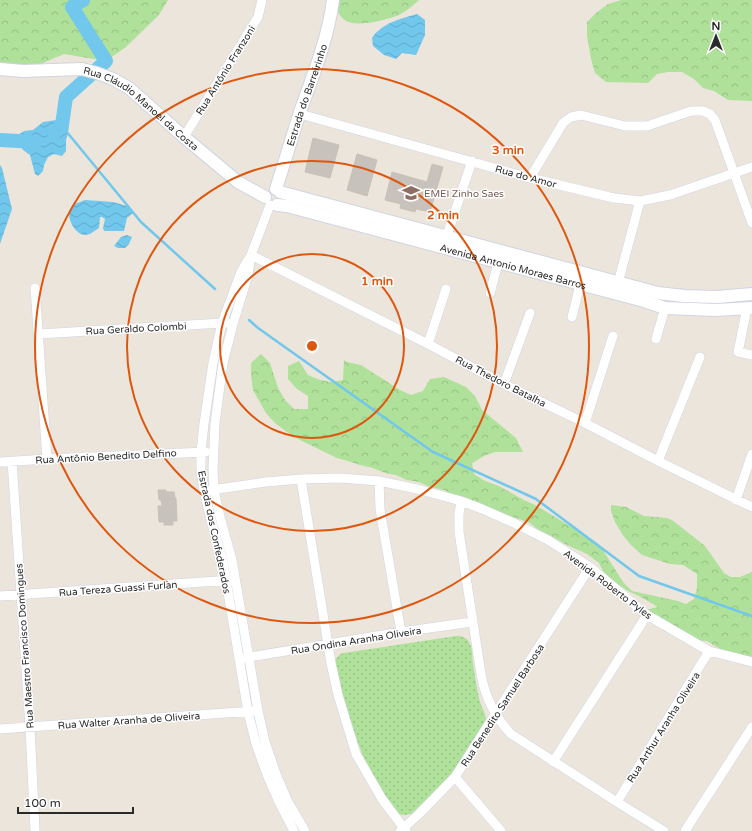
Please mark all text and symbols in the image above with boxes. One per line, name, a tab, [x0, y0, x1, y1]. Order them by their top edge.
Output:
north arrow	[696, 16, 736, 56]
text: N	[712, 20, 720, 33]
street label: Rua Antônio Franzoni	[193, 24, 258, 117]
street label: Estrada do Barreirinho	[285, 43, 330, 148]
street label: Rua Cláudio Manoel da Costa	[82, 65, 200, 153]
text: 3 min	[492, 143, 524, 157]
street label: Rua do Amor	[494, 163, 558, 191]
school or university icon: EMEI Zinho Saes	[401, 183, 421, 203]
place label: EMEI Zinho Saes	[424, 188, 504, 200]
text: 2 min	[427, 208, 459, 222]
street label: Avenida Antonio Moraes Barros	[438, 242, 587, 292]
text: 1 min	[361, 274, 393, 288]
street label: Rua Geraldo Colombi	[85, 320, 187, 338]
centre of rings	[305, 339, 319, 353]
street label: Rua Thedoro Batalha	[453, 354, 548, 410]
street label: Rua Antônio Benedito Delfino	[35, 447, 177, 467]
street label: Estrada dos Confederados	[195, 470, 233, 595]
street label: Avenida Roberto Pyles	[561, 548, 654, 622]
street label: Rua Maestro Francisco Domingues	[13, 563, 37, 729]
street label: Rua Tereza Guassi Furlan	[58, 579, 178, 599]
street label: Rua Ondina Aranha Oliveira	[290, 625, 422, 657]
street label: Rua Benedito Samuel Barbosa	[459, 642, 547, 769]
street label: Rua Arthur Aranha Oliveira	[625, 670, 703, 785]
street label: Rua Walter Aranha de Oliveira	[57, 710, 201, 732]
scale bar	[18, 789, 133, 815]
text: 100 m	[24, 796, 61, 810]

